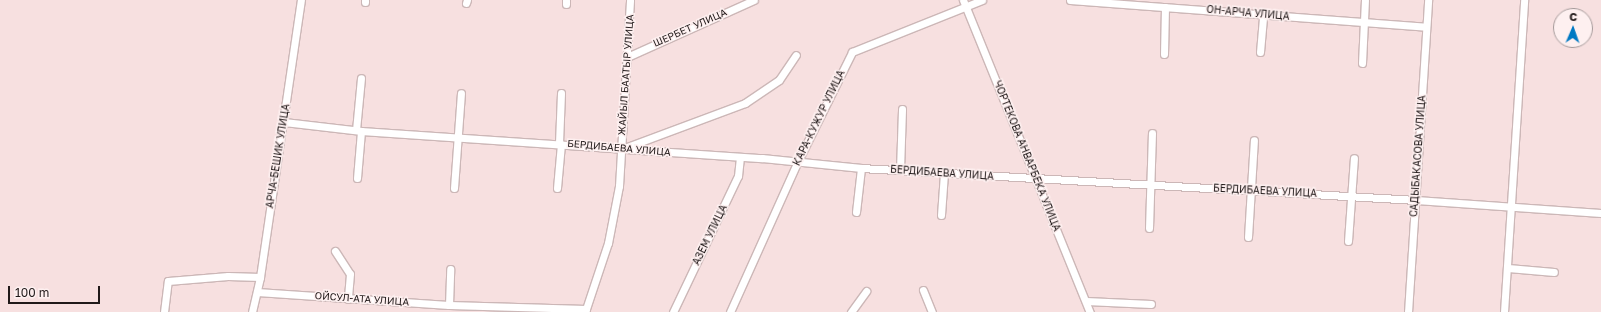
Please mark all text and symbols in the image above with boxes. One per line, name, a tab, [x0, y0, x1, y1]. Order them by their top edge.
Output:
street label: ОН-АРЧА УЛИЦА	[1206, 3, 1290, 23]
street label: ШЕРБЕТ УЛИЦА	[651, 6, 729, 50]
north arrow	[1553, 8, 1593, 48]
text: С	[1569, 10, 1578, 23]
street label: ЖАЙЫЛ БААТЫР УЛИЦА	[616, 14, 636, 136]
street label: КАРА-КУЖУР УЛИЦА	[791, 68, 847, 168]
street label: ЧОРТЕКОВА АНВАРБЕКА УЛИЦА	[991, 79, 1063, 233]
street label: САДЫБАКАСОВА УЛИЦА	[1408, 95, 1428, 217]
street label: АРЧА-БЕШИК УЛИЦА	[264, 103, 292, 209]
street label: БЕРДИБАЕВА УЛИЦА	[567, 137, 671, 159]
street label: БЕРДИБАЕВА УЛИЦА	[890, 163, 994, 183]
street label: БЕРДИБАЕВА УЛИЦА	[1213, 182, 1317, 200]
street label: АЗЕМ УЛИЦА	[690, 203, 730, 267]
scale bar	[10, 278, 102, 304]
text: 100 m	[15, 285, 49, 300]
street label: ОЙСУЛ-АТА УЛИЦА	[314, 290, 410, 308]

